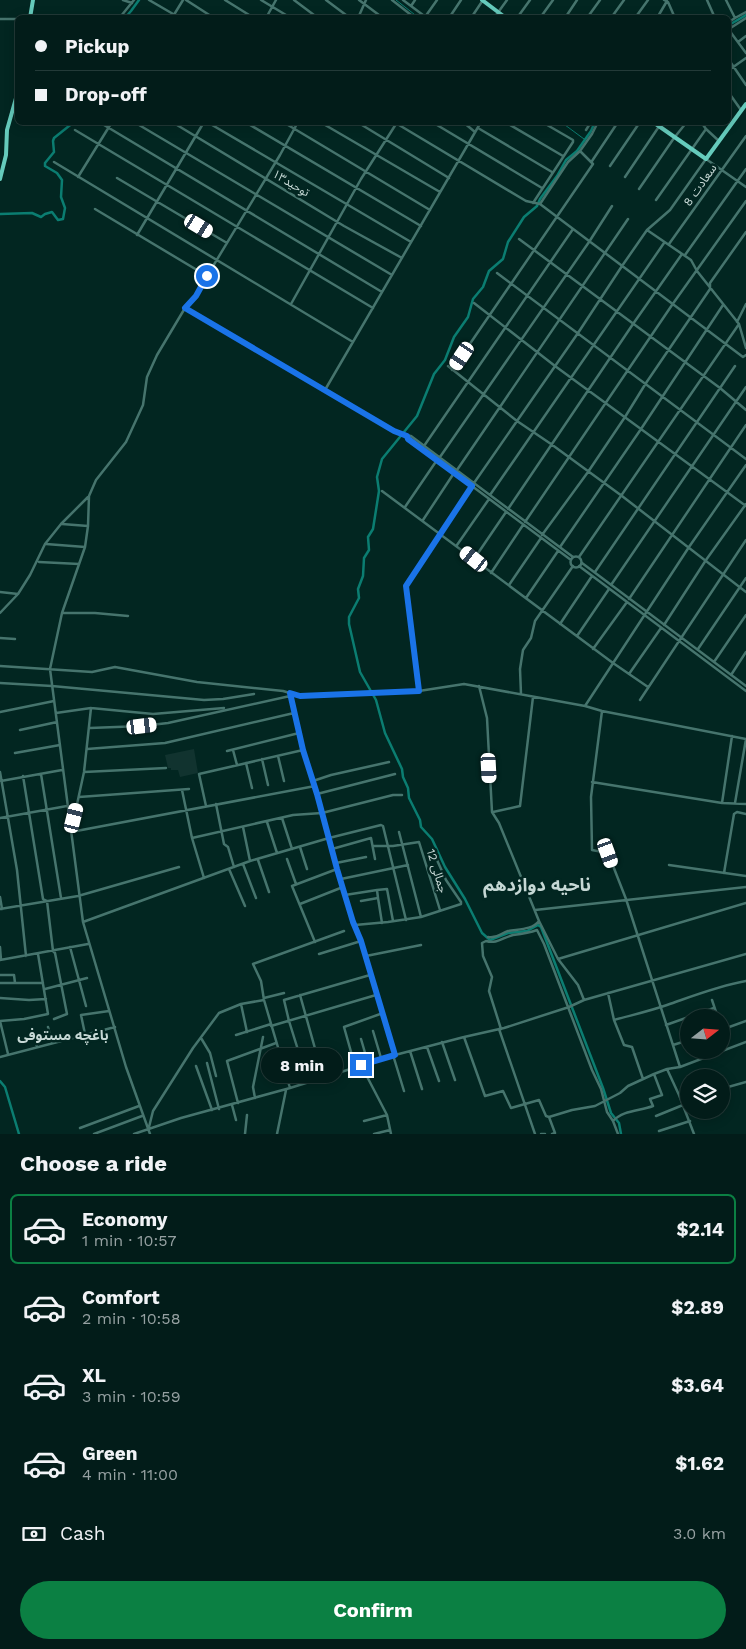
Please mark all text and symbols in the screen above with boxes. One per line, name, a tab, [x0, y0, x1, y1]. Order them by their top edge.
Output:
text: Pickup	[65, 35, 129, 58]
text: Drop-off	[65, 83, 147, 106]
street label: سعادت 8	[680, 161, 720, 209]
street label: توحید۱۳	[270, 166, 313, 200]
car	[182, 212, 215, 240]
route start	[196, 265, 218, 287]
car	[447, 339, 476, 373]
car	[457, 544, 490, 574]
car	[126, 717, 157, 735]
car	[480, 753, 497, 783]
car	[63, 802, 84, 834]
car	[595, 836, 620, 870]
street label: جمالی 12	[424, 847, 450, 895]
district label: ناحیه دوازدهم	[483, 874, 591, 898]
north arrow	[680, 1009, 730, 1059]
map controls	[680, 1009, 730, 1119]
district label: باغچه مستوفی	[17, 1027, 109, 1045]
callout: 8 min	[261, 1048, 344, 1082]
route end	[350, 1054, 372, 1076]
text: 8 min	[280, 1056, 324, 1075]
button: layers	[680, 1069, 730, 1119]
text: Choose a ride	[20, 1151, 167, 1176]
icon: car	[22, 1207, 67, 1252]
text: Economy	[82, 1208, 167, 1231]
text: $2.14	[676, 1218, 724, 1241]
text: 1 min · 10:57	[82, 1231, 177, 1250]
icon: car	[22, 1285, 67, 1330]
text: Comfort	[82, 1286, 160, 1309]
text: $2.89	[671, 1296, 724, 1319]
text: 2 min · 10:58	[82, 1309, 181, 1328]
icon: car	[22, 1363, 67, 1408]
text: XL	[82, 1364, 106, 1387]
text: $3.64	[671, 1374, 724, 1397]
text: 3 min · 10:59	[82, 1387, 181, 1406]
icon: car	[22, 1441, 67, 1486]
text: Green	[82, 1442, 138, 1465]
text: $1.62	[675, 1452, 724, 1475]
text: 4 min · 11:00	[82, 1465, 178, 1484]
icon: cash	[20, 1520, 48, 1548]
text: Cash	[60, 1522, 106, 1545]
text: 3.0 km	[673, 1524, 726, 1543]
button: Confirm	[20, 1581, 726, 1639]

